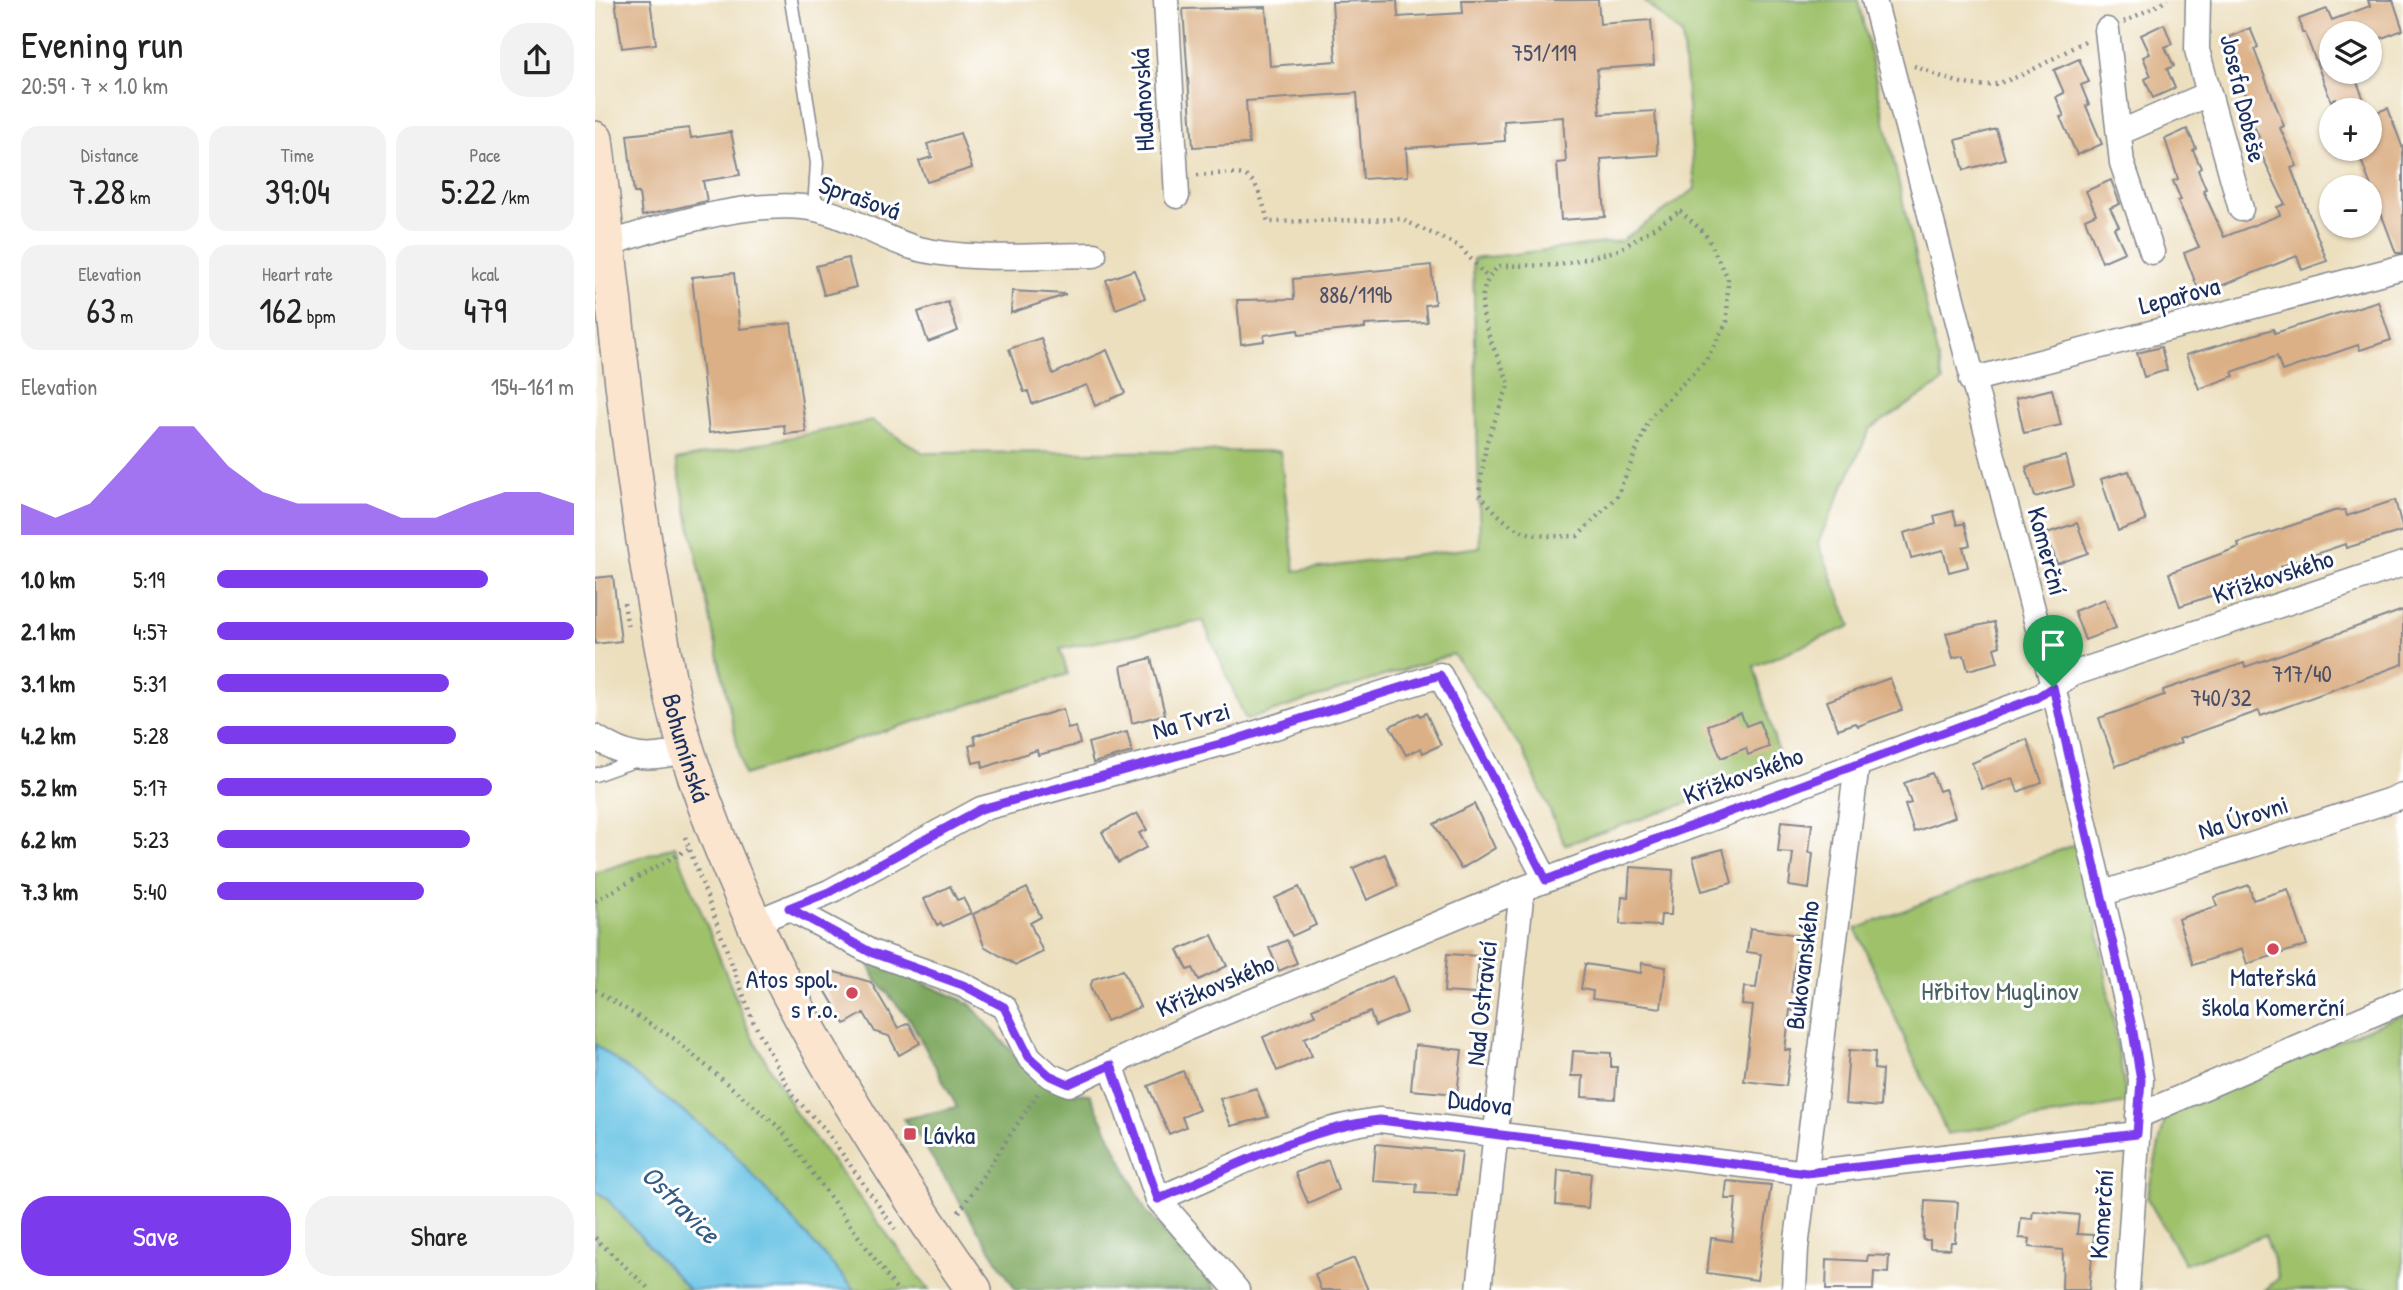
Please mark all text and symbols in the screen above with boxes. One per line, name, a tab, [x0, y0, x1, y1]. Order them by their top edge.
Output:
text: Evening run	[21, 18, 184, 70]
map controls	[2319, 21, 2382, 238]
button: layers	[2319, 21, 2382, 84]
button: share	[500, 23, 574, 97]
street label: Josefa Dobeše	[2212, 31, 2276, 165]
house number: 751/119	[1512, 37, 1576, 68]
street label: Hladnovská	[1122, 48, 1162, 152]
text: 20:59 · 7 × 1.0 km	[21, 70, 168, 101]
button: +	[2319, 98, 2382, 161]
text: Distance	[81, 142, 139, 168]
text: Time	[281, 142, 314, 168]
text: Pace	[469, 142, 501, 168]
street label: Sprašová	[814, 166, 906, 228]
text: 7.28	[69, 168, 125, 215]
text: 39:04	[265, 168, 330, 215]
text: 5:22	[441, 168, 496, 215]
button: −	[2319, 175, 2382, 238]
text: km	[125, 184, 151, 210]
text: /km	[496, 184, 530, 210]
text: Elevation	[78, 261, 141, 287]
text: Heart rate	[262, 261, 333, 287]
text: kcal	[471, 261, 499, 287]
street label: Lepařova	[2135, 267, 2223, 323]
house number: 886/119b	[1319, 279, 1393, 310]
text: 63	[86, 287, 116, 334]
text: 162	[259, 287, 302, 334]
text: 479	[464, 287, 507, 334]
text: m	[116, 303, 133, 329]
text: bpm	[302, 303, 336, 329]
text: Elevation	[21, 371, 97, 402]
text: 154–161 m	[491, 371, 574, 402]
street label: Komerční	[2019, 503, 2077, 599]
street label: Křížkovského	[2208, 540, 2338, 612]
text: 1.0 km	[21, 564, 75, 595]
text: 5:19	[133, 564, 165, 595]
pin	[2023, 615, 2083, 687]
text: 2.1 km	[21, 616, 76, 647]
text: 4:57	[133, 616, 168, 647]
icon: arrive	[2034, 626, 2072, 664]
house number: 717/40	[2272, 658, 2332, 689]
text: 3.1 km	[21, 668, 75, 699]
text: 5:31	[133, 668, 167, 699]
house number: 740/32	[2190, 682, 2252, 713]
street label: Bohumínská	[655, 690, 720, 806]
street label: Na Tvrzi	[1148, 692, 1234, 748]
text: 4.2 km	[21, 720, 76, 751]
text: 5:28	[133, 720, 169, 751]
street label: Křížkovského	[1678, 737, 1808, 813]
text: 5.2 km	[21, 772, 77, 803]
text: 5:17	[133, 772, 168, 803]
street label: Na Úrovni	[2193, 786, 2293, 848]
text: 6.2 km	[21, 824, 76, 855]
text: 5:23	[133, 824, 169, 855]
text: 7.3 km	[21, 876, 78, 907]
text: 5:40	[133, 876, 167, 907]
street label: Bukovanského	[1777, 898, 1827, 1032]
street label: Nad Ostravicí	[1457, 939, 1505, 1067]
marker: Mateřská škola Komerční	[2265, 941, 2281, 957]
street label: Křížkovského	[1151, 945, 1279, 1025]
place label: Mateřská škola Komerční	[2201, 959, 2345, 1024]
place label: Atos spol. s r.o.	[746, 961, 838, 1026]
park label: Hřbitov Muglinov	[1921, 973, 2079, 1008]
marker: Atos spol. s r.o.	[844, 985, 860, 1001]
street label: Dudova	[1446, 1081, 1514, 1123]
place label: Lávka	[924, 1117, 975, 1152]
marker: Lávka	[902, 1126, 918, 1142]
water label: Ostravice	[633, 1156, 730, 1253]
street label: Komerční	[2080, 1168, 2122, 1260]
button: Save	[21, 1196, 291, 1276]
button: Share	[305, 1196, 574, 1276]

